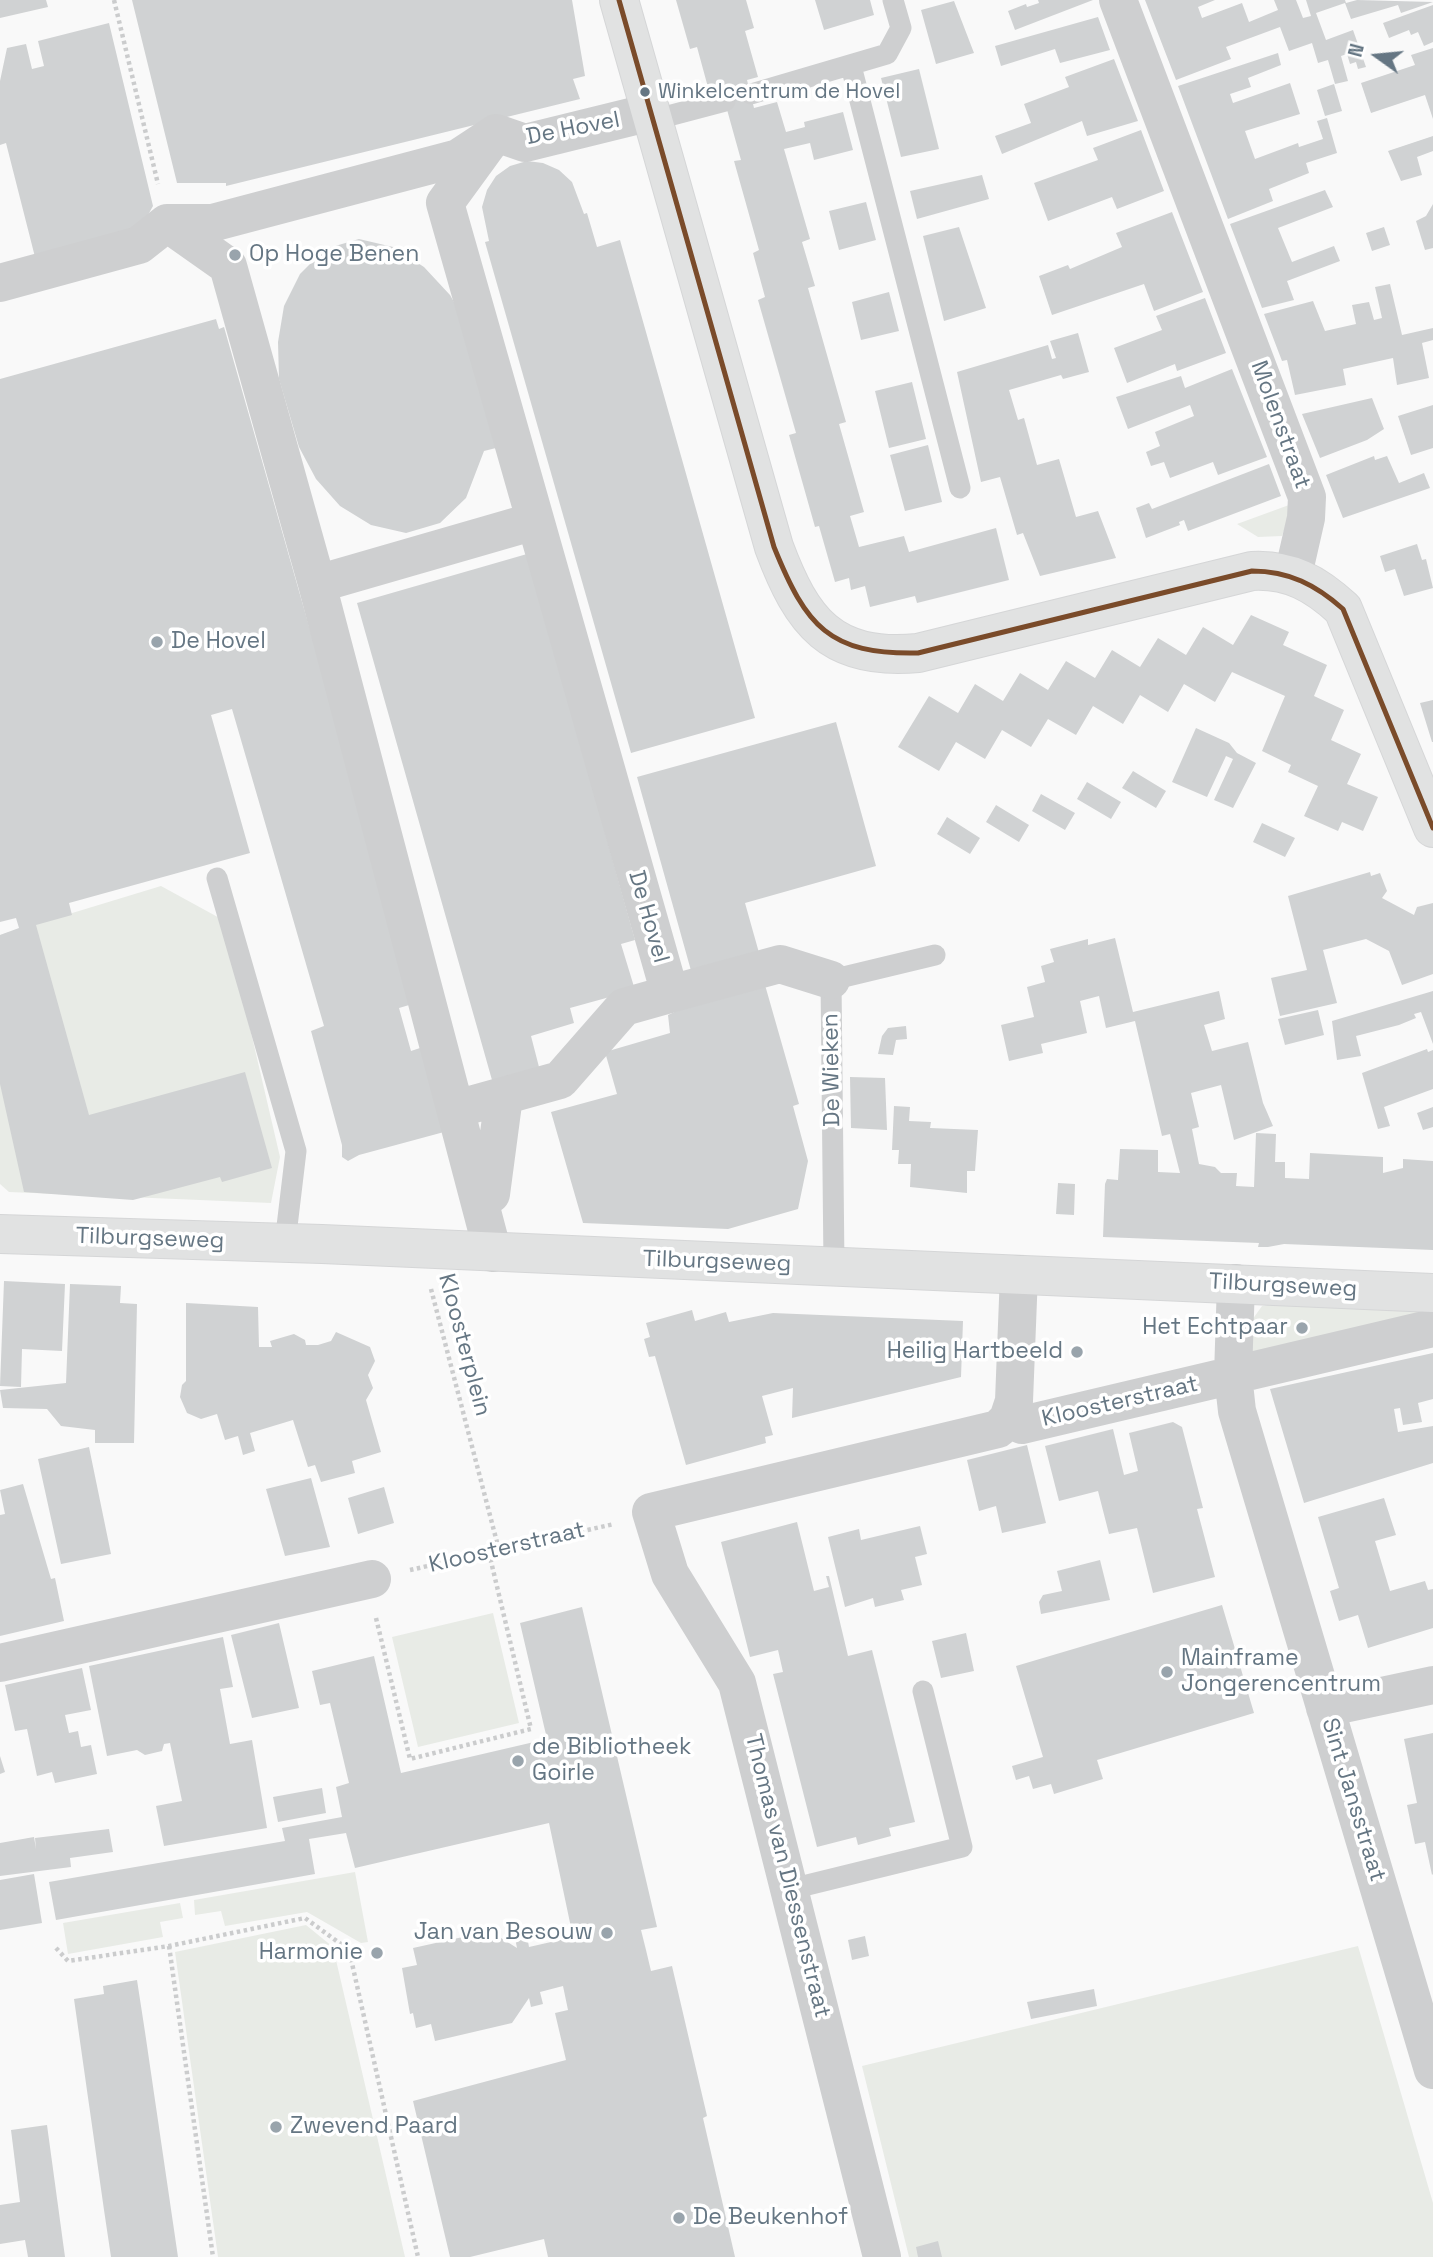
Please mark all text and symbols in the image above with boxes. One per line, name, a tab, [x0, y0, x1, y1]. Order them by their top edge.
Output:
north arrow	[1342, 21, 1412, 91]
text: N	[1343, 41, 1370, 60]
place label: Winkelcentrum de Hovel	[658, 79, 900, 105]
marker: Winkelcentrum de Hovel	[638, 85, 652, 99]
street label: De Hovel	[524, 106, 622, 152]
place label: Op Hoge Benen	[249, 241, 419, 269]
marker: Op Hoge Benen	[227, 247, 243, 263]
street label: Molenstraat	[1244, 357, 1316, 493]
place label: De Hovel	[171, 628, 266, 656]
marker: De Hovel	[149, 634, 165, 650]
street label: De Hovel	[622, 868, 674, 966]
street label: De Wieken	[817, 1013, 847, 1127]
street label: Tilburgseweg	[75, 1223, 225, 1255]
street label: Tilburgseweg	[642, 1246, 792, 1278]
street label: Tilburgseweg	[1208, 1268, 1358, 1304]
street label: Kloosterplein	[432, 1271, 496, 1419]
place label: Het Echtpaar	[1142, 1314, 1288, 1342]
marker: Het Echtpaar	[1294, 1320, 1310, 1336]
place label: Heilig Hartbeeld	[887, 1338, 1063, 1366]
marker: Heilig Hartbeeld	[1069, 1344, 1085, 1360]
street label: Kloosterstraat	[1039, 1371, 1201, 1433]
street label: Kloosterstraat	[426, 1517, 588, 1579]
place label: Mainframe Jongerencentrum	[1181, 1645, 1381, 1699]
marker: Mainframe Jongerencentrum	[1159, 1664, 1175, 1680]
street label: Sint Jansstraat	[1315, 1715, 1391, 1885]
street label: Thomas van Diessenstraat	[738, 1731, 836, 2021]
place label: de Bibliotheek Goirle	[532, 1734, 691, 1788]
marker: de Bibliotheek Goirle	[510, 1753, 526, 1769]
place label: Jan van Besouw	[414, 1919, 593, 1947]
marker: Jan van Besouw	[599, 1925, 615, 1941]
place label: Harmonie	[259, 1939, 363, 1967]
marker: Harmonie	[369, 1945, 385, 1961]
place label: Zwevend Paard	[290, 2113, 458, 2141]
marker: Zwevend Paard	[268, 2119, 284, 2135]
place label: De Beukenhof	[693, 2204, 848, 2232]
marker: De Beukenhof	[671, 2210, 687, 2226]

